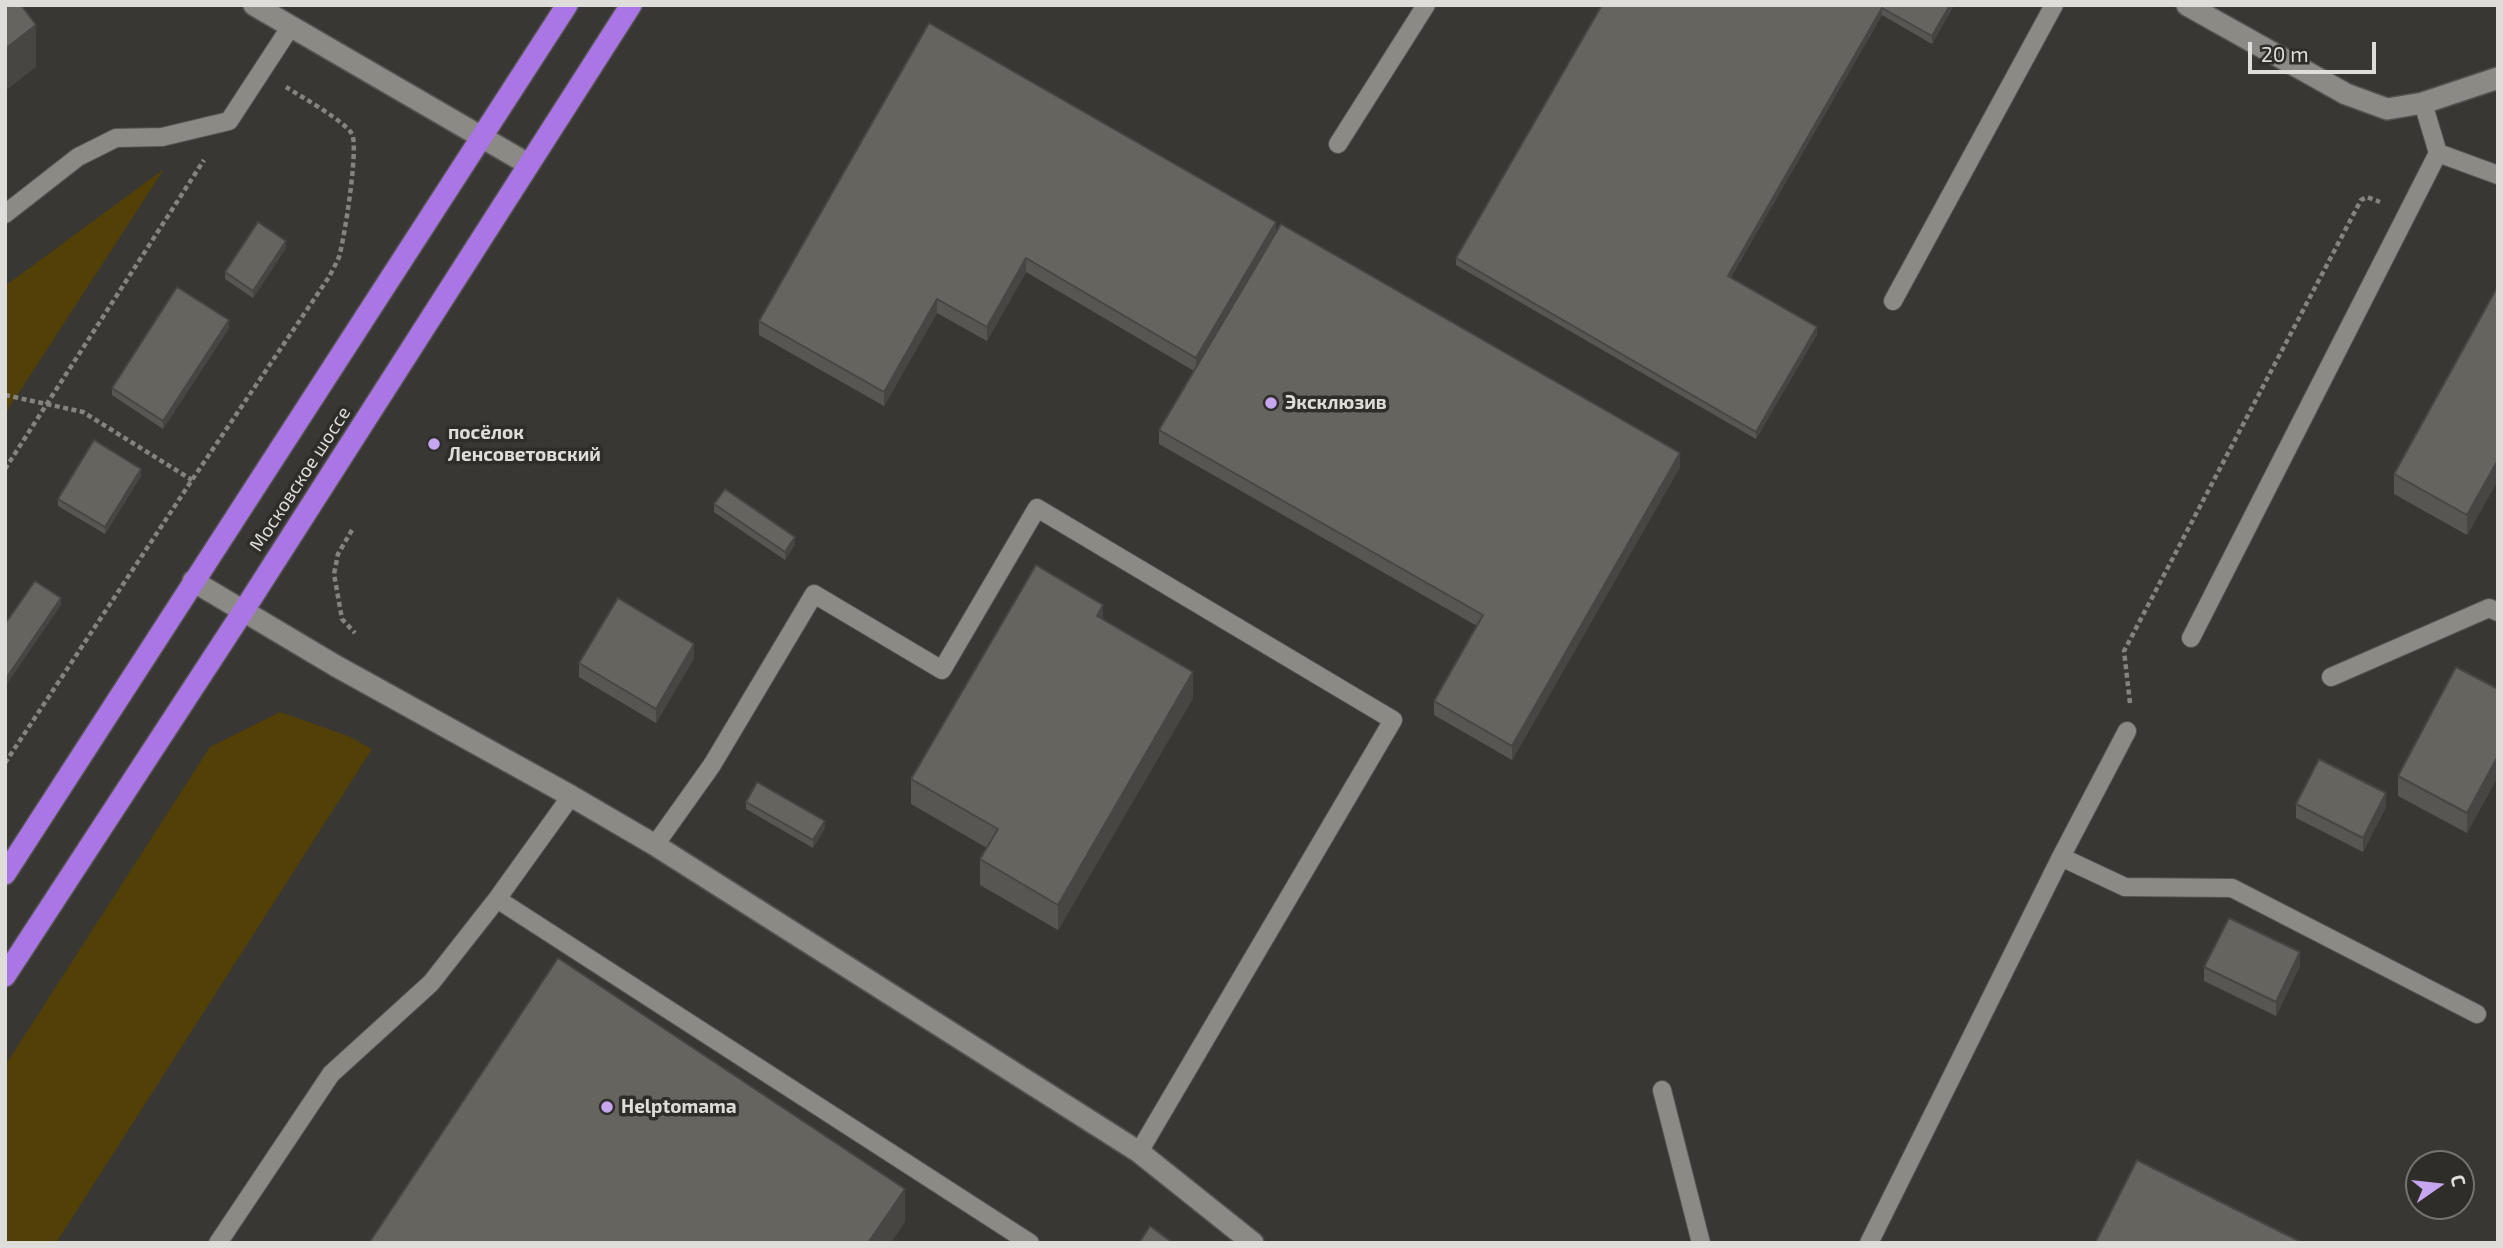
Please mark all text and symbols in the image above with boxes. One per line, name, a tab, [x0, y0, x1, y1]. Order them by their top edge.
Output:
scale bar	[2251, 28, 2379, 72]
text: 20 m	[2261, 41, 2309, 66]
place label: Эксклюзив	[1285, 392, 1387, 414]
marker: Эксклюзив	[1263, 395, 1279, 411]
street label: Московское шоссе	[245, 402, 355, 556]
place label: посёлок Ленсоветовский	[448, 422, 601, 466]
marker: посёлок Ленсоветовский	[426, 436, 442, 452]
place label: Helptomama	[621, 1096, 737, 1118]
marker: Helptomama	[599, 1099, 615, 1115]
north arrow	[2405, 1150, 2475, 1220]
text: С	[2446, 1172, 2471, 1188]

